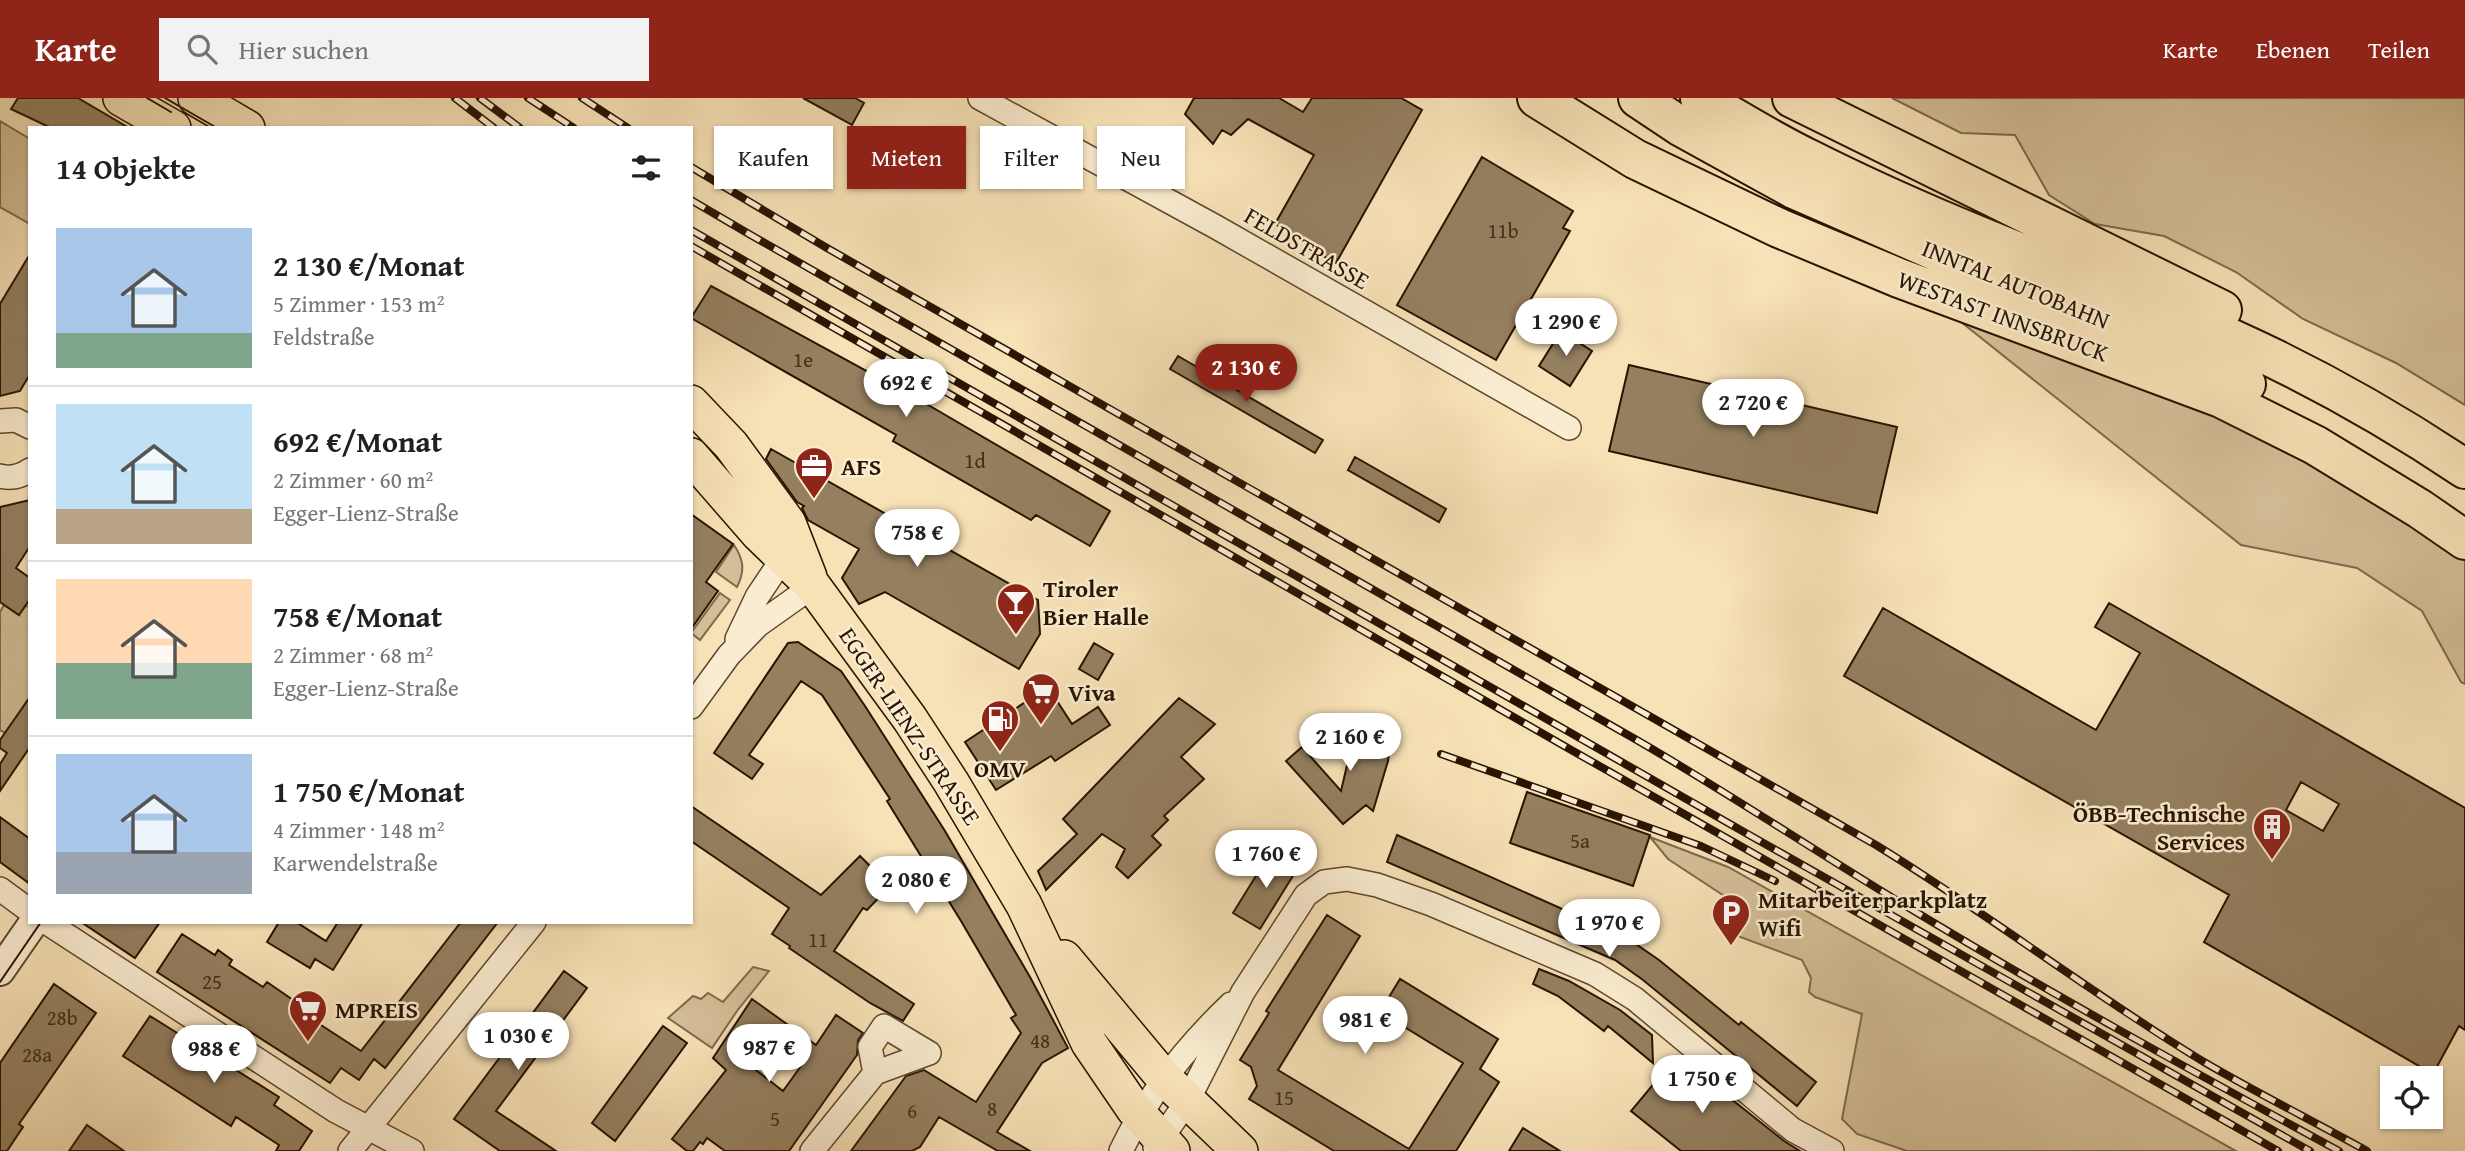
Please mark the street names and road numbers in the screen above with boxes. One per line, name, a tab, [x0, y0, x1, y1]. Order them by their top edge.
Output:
street label: FELDSTRASSE	[1238, 198, 1376, 298]
street label: INNTAL AUTOBAHN	[1917, 230, 2115, 338]
street label: WESTAST INNSBRUCK	[1893, 262, 2114, 371]
street label: EGGER-LIENZ-STRASSE	[831, 620, 989, 832]

